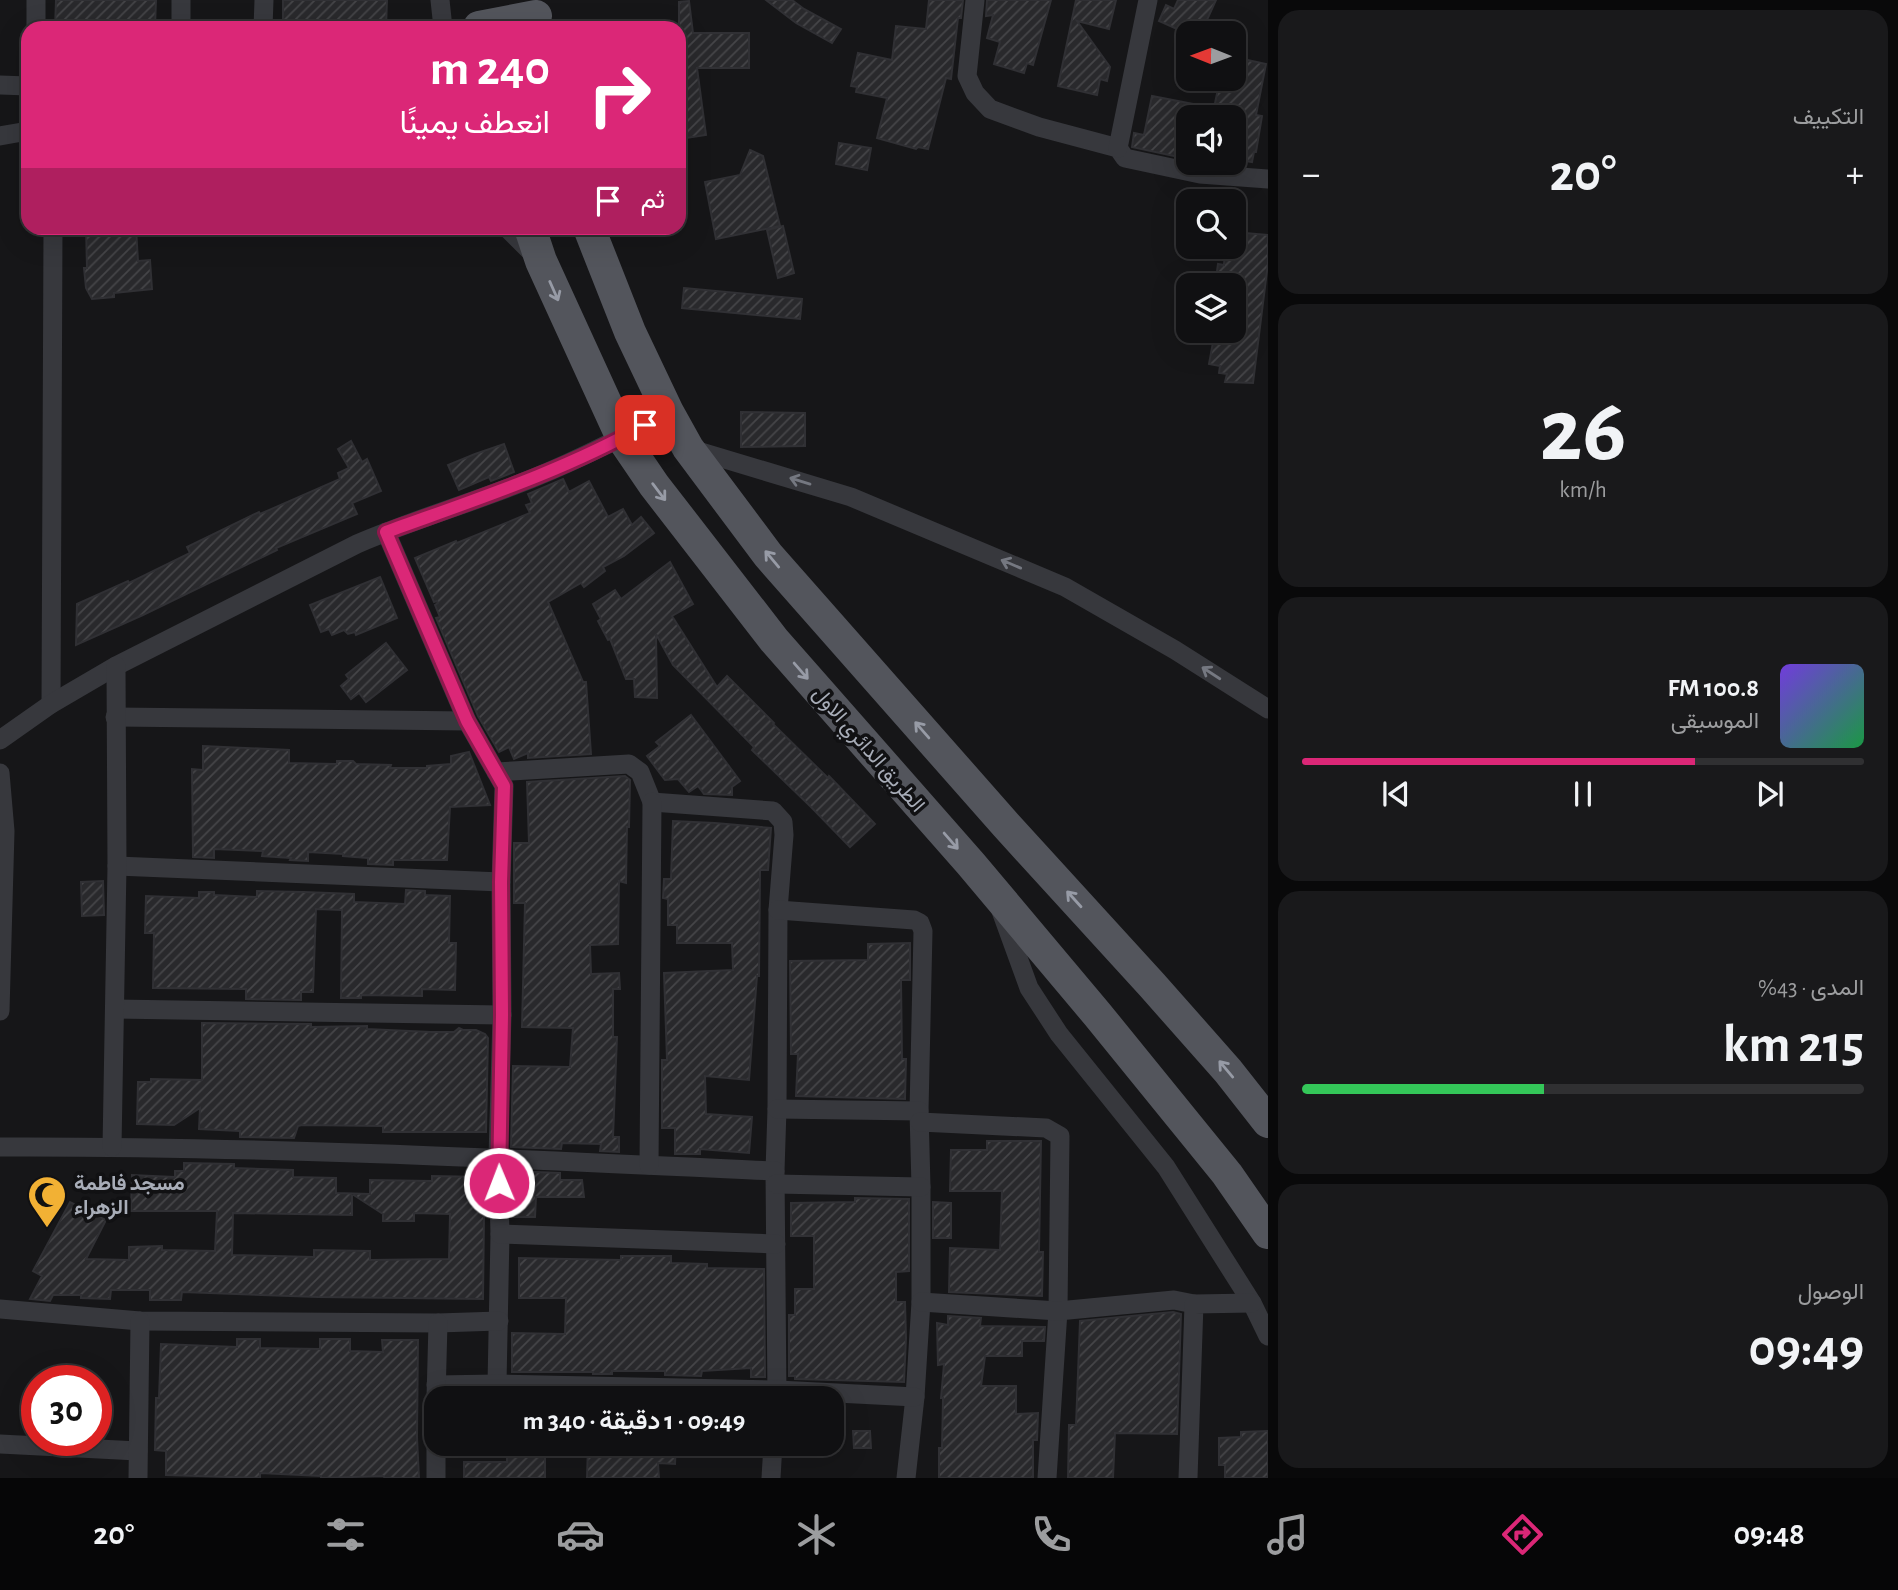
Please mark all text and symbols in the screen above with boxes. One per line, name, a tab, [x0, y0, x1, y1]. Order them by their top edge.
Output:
north arrow	[1176, 21, 1246, 91]
map controls	[1176, 21, 1246, 343]
text: 240 m	[430, 45, 550, 94]
icon: right	[574, 49, 665, 140]
button: sound	[1176, 105, 1246, 175]
text: التكييف	[1793, 106, 1864, 129]
text: انعطف يمينًا	[399, 107, 550, 139]
text: 20°	[1550, 148, 1616, 200]
text: −	[1302, 156, 1320, 194]
text: +	[1846, 156, 1864, 194]
icon: arrive	[589, 182, 627, 220]
text: ثم	[641, 187, 665, 213]
button: search	[1176, 189, 1246, 259]
button: layers	[1176, 273, 1246, 343]
one-way arrow	[548, 280, 561, 302]
text: 26	[1540, 386, 1626, 477]
pin	[615, 395, 675, 455]
icon: arrive	[626, 406, 664, 444]
one-way arrow	[789, 474, 811, 487]
text: km/h	[1559, 479, 1607, 502]
one-way arrow	[652, 483, 667, 501]
one-way arrow	[764, 550, 780, 568]
one-way arrow	[1001, 557, 1022, 570]
one-way arrow	[792, 661, 808, 679]
one-way arrow	[1201, 665, 1221, 679]
text: 100.8 FM	[1668, 675, 1759, 701]
street label: الطريق الدائري الاول	[804, 683, 929, 820]
text: الموسيقى	[1671, 710, 1759, 733]
one-way arrow	[914, 721, 930, 739]
icon: previous	[1377, 775, 1415, 813]
icon: pause	[1564, 775, 1602, 813]
icon: next	[1751, 775, 1789, 813]
one-way arrow	[943, 832, 959, 850]
one-way arrow	[1066, 890, 1082, 908]
text: المدى · 43%	[1758, 977, 1864, 1000]
text: 215 km	[1723, 1019, 1864, 1071]
one-way arrow	[1218, 1060, 1233, 1078]
position arrow	[462, 1146, 536, 1220]
place label: مسجد فاطمة الزهراء	[74, 1173, 185, 1220]
mosque icon: مسجد فاطمة الزهراء	[26, 1174, 68, 1229]
text: الوصول	[1798, 1281, 1864, 1304]
text: 09:49	[1749, 1323, 1864, 1375]
speed limit sign: 30	[21, 1365, 112, 1456]
text: 09:49 · 1 دقيقة · 340 m	[523, 1408, 745, 1434]
icon: filters	[321, 1510, 370, 1559]
icon: car	[556, 1510, 605, 1559]
icon: climate	[792, 1510, 841, 1559]
icon: phone	[1027, 1510, 1076, 1559]
icon: music	[1263, 1510, 1312, 1559]
icon: directions	[1498, 1510, 1547, 1559]
text: 20°	[93, 1518, 134, 1550]
text: 09:48	[1733, 1518, 1805, 1550]

